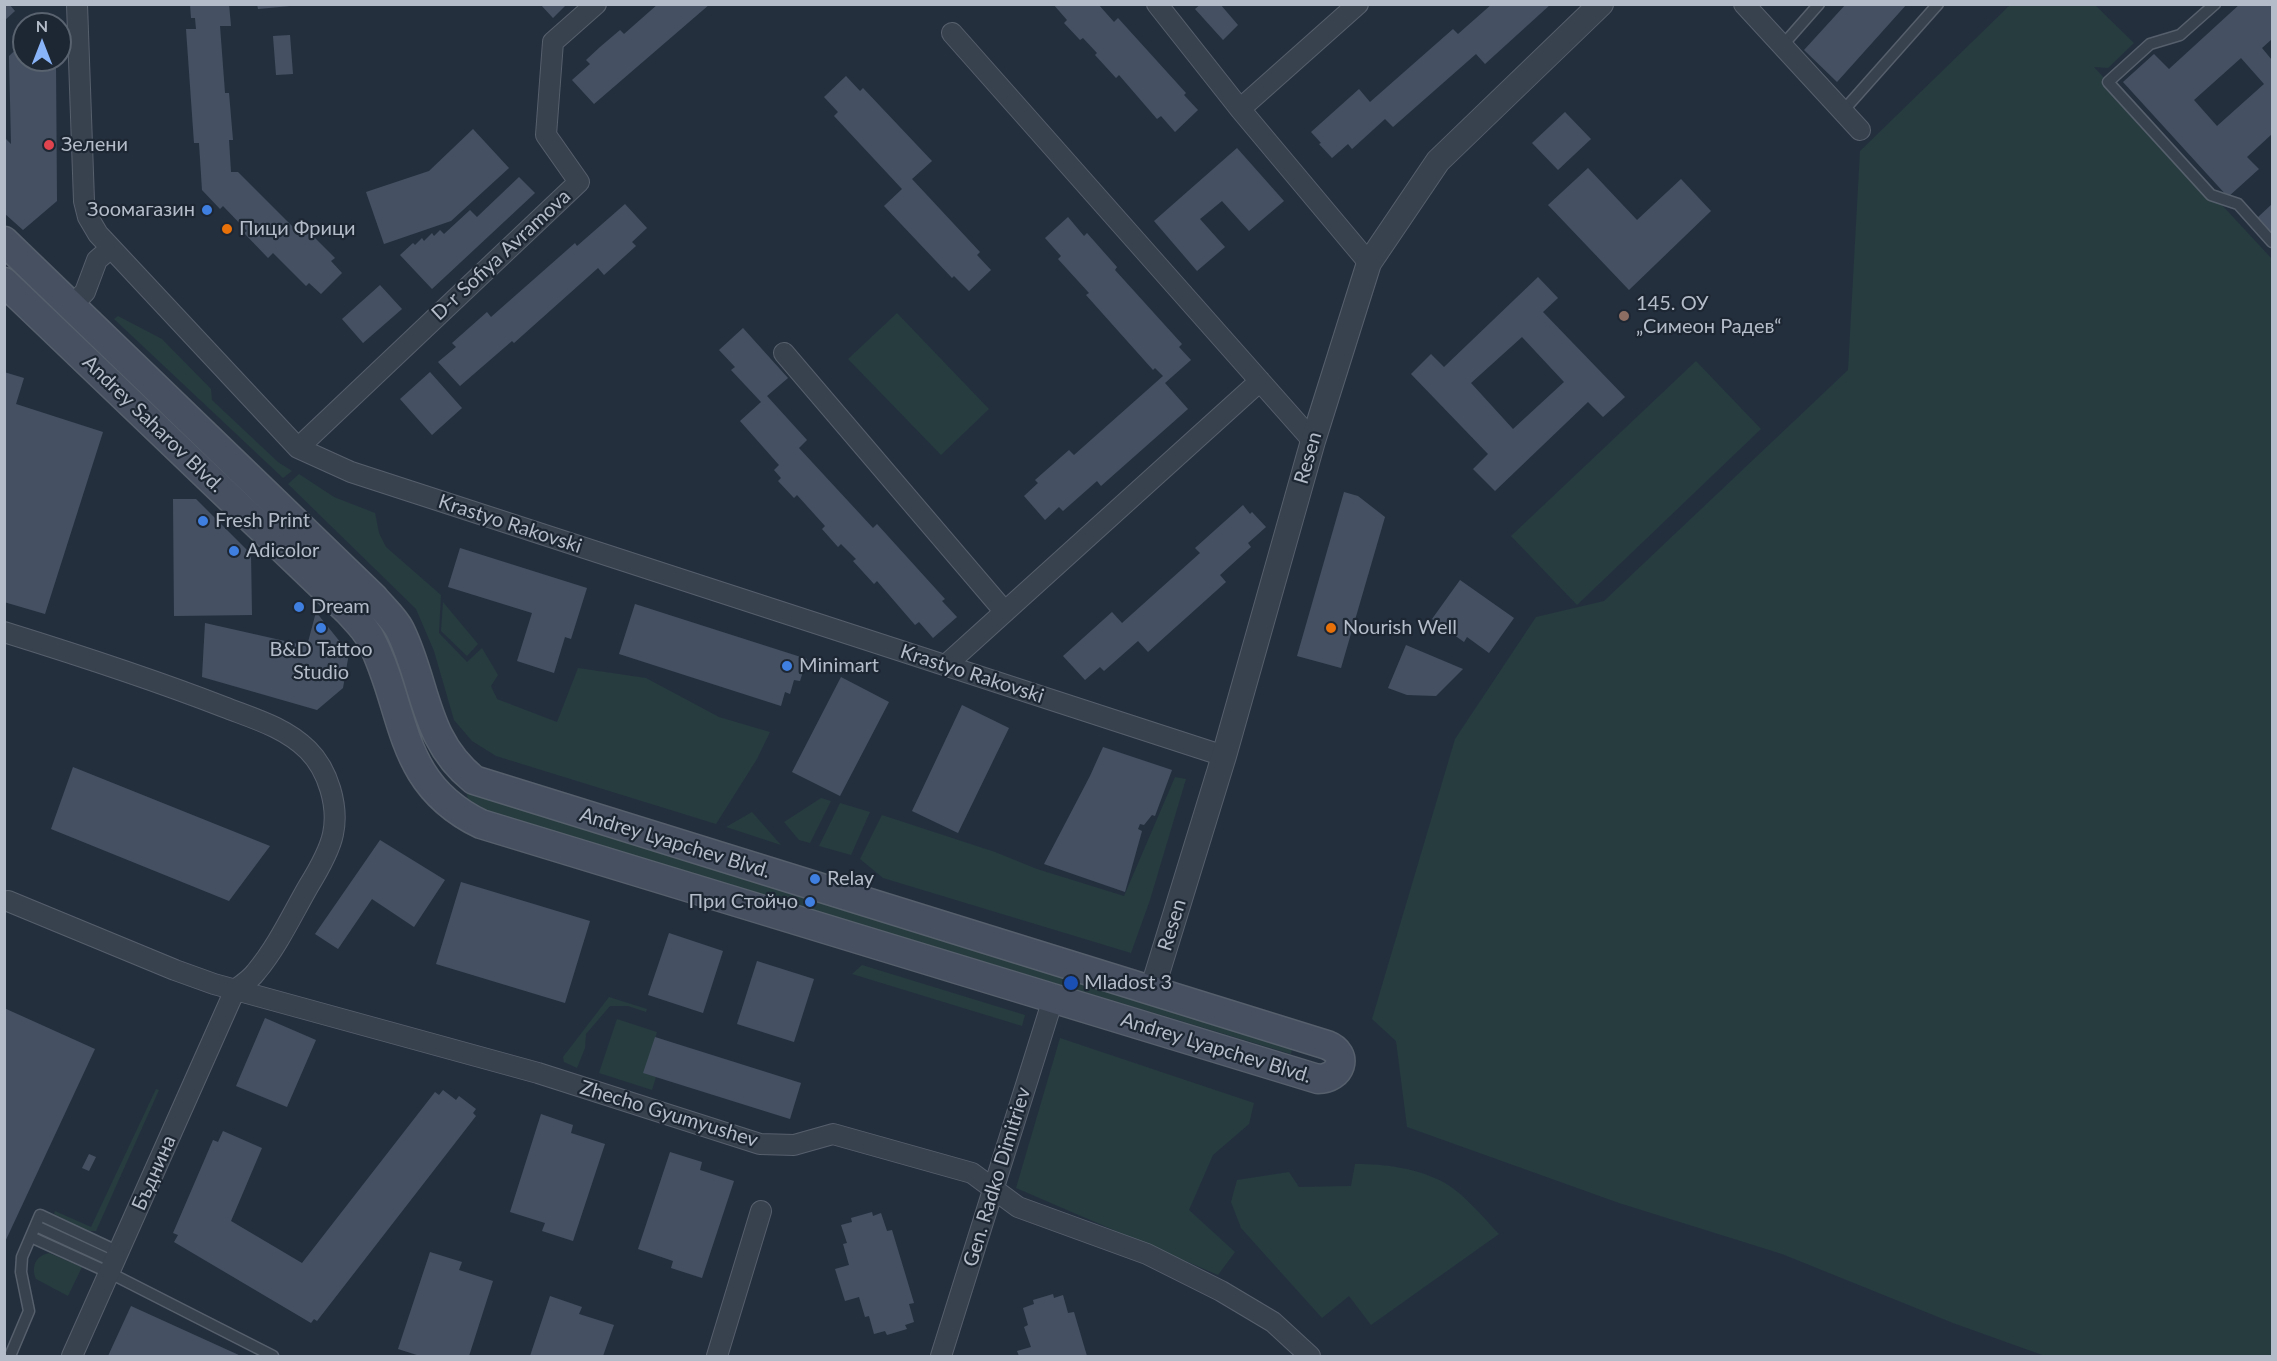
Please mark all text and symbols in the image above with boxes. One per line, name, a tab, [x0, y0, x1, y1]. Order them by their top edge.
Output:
north arrow	[12, 12, 72, 72]
text: N	[36, 16, 48, 35]
place label: Зелени	[61, 133, 128, 157]
marker: Зелени	[42, 138, 56, 152]
street label: D-r Sofiya Avramova	[427, 184, 575, 326]
place label: Зоомагазин	[87, 198, 195, 222]
marker: Зоомагазин	[200, 203, 214, 217]
place label: Пици Фрици	[239, 217, 356, 241]
marker: Пици Фрици	[220, 222, 234, 236]
place label: 145. ОУ „Симеон Радев“	[1636, 292, 1781, 339]
marker: 145. ОУ „Симеон Радев“	[1617, 309, 1631, 323]
street label: Andrey Saharov Blvd.	[77, 350, 229, 498]
street label: Resen	[1289, 429, 1327, 487]
street label: Krastyo Rakovski	[435, 490, 585, 558]
place label: Fresh Print	[215, 509, 310, 533]
marker: Fresh Print	[196, 514, 210, 528]
place label: Adicolor	[246, 539, 319, 563]
marker: Adicolor	[227, 544, 241, 558]
place label: Dream	[311, 595, 370, 619]
marker: Dream	[292, 600, 306, 614]
place label: Nourish Well	[1343, 616, 1457, 640]
marker: B&D Tattoo Studio	[314, 621, 328, 635]
marker: Nourish Well	[1324, 621, 1338, 635]
place label: B&D Tattoo Studio	[269, 638, 373, 685]
street label: Krastyo Rakovski	[897, 640, 1047, 708]
place label: Minimart	[799, 654, 879, 678]
marker: Minimart	[780, 659, 794, 673]
street label: Andrey Lyapchev Blvd.	[577, 803, 773, 883]
place label: Relay	[827, 867, 874, 891]
marker: Relay	[808, 872, 822, 886]
place label: При Стойчо	[688, 890, 798, 914]
marker: При Стойчо	[803, 895, 817, 909]
street label: Resen	[1153, 896, 1191, 954]
place label: Mladost 3	[1084, 971, 1172, 995]
marker: Mladost 3	[1062, 974, 1080, 992]
street label: Andrey Lyapchev Blvd.	[1118, 1008, 1314, 1088]
street label: Zhecho Gyumyushev	[577, 1076, 761, 1152]
street label: Gen. Radko Dimitriev	[958, 1084, 1036, 1270]
street label: Бъднина	[127, 1132, 181, 1214]

